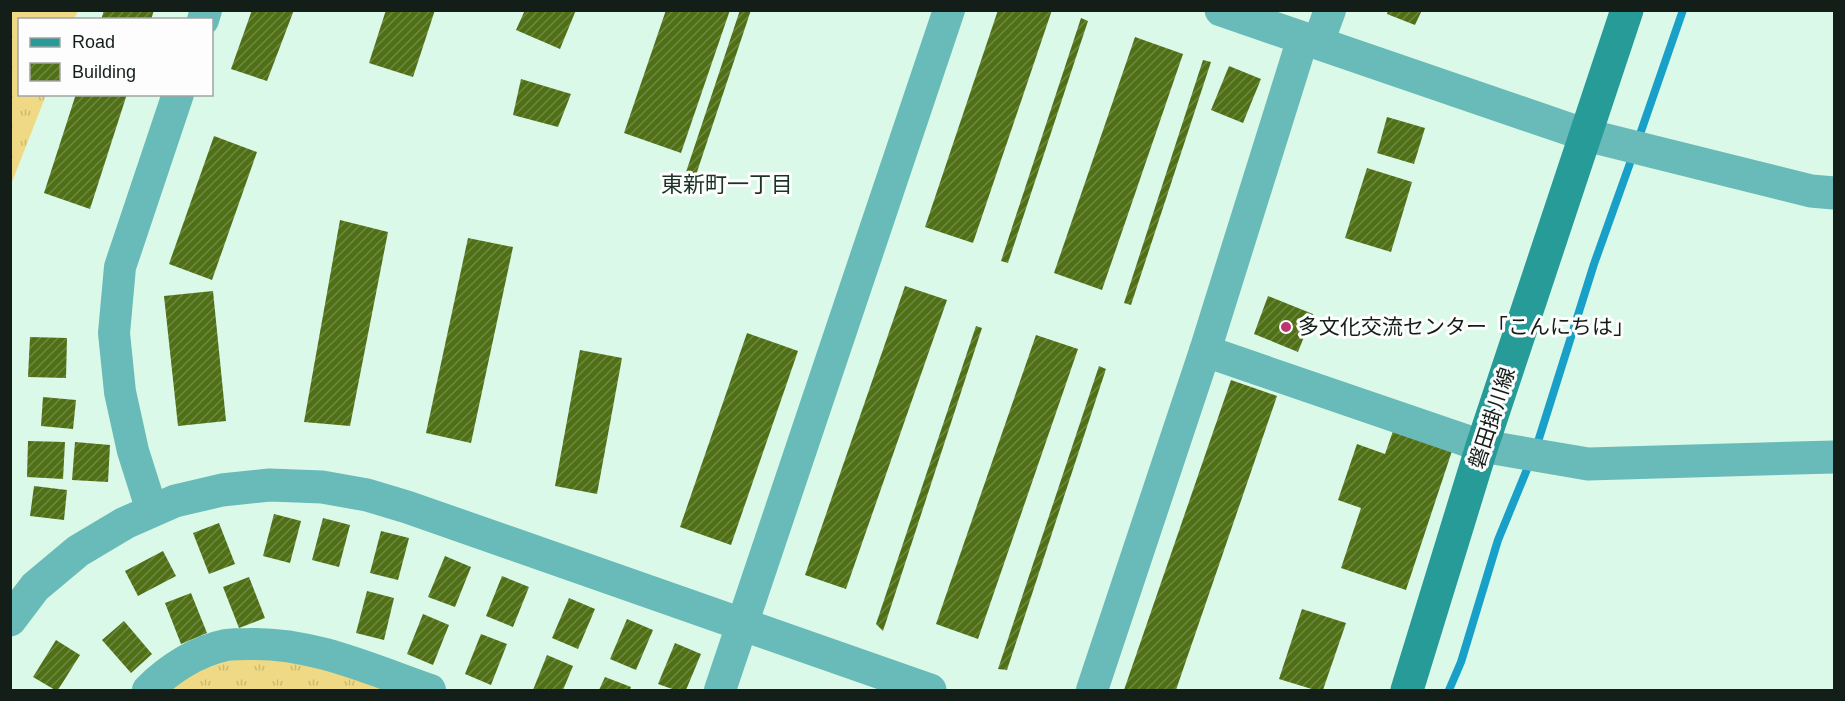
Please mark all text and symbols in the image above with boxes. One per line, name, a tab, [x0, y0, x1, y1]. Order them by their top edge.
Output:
legend	[18, 18, 213, 96]
text: Road	[72, 32, 115, 52]
text: Building	[72, 62, 136, 82]
district label: 東新町一丁目	[661, 172, 793, 197]
place label: 多文化交流センター「こんにちは」	[1298, 315, 1634, 338]
marker: 多文化交流センター「こんにちは」	[1279, 320, 1293, 334]
street label: 磐田掛川線	[1464, 364, 1519, 471]

